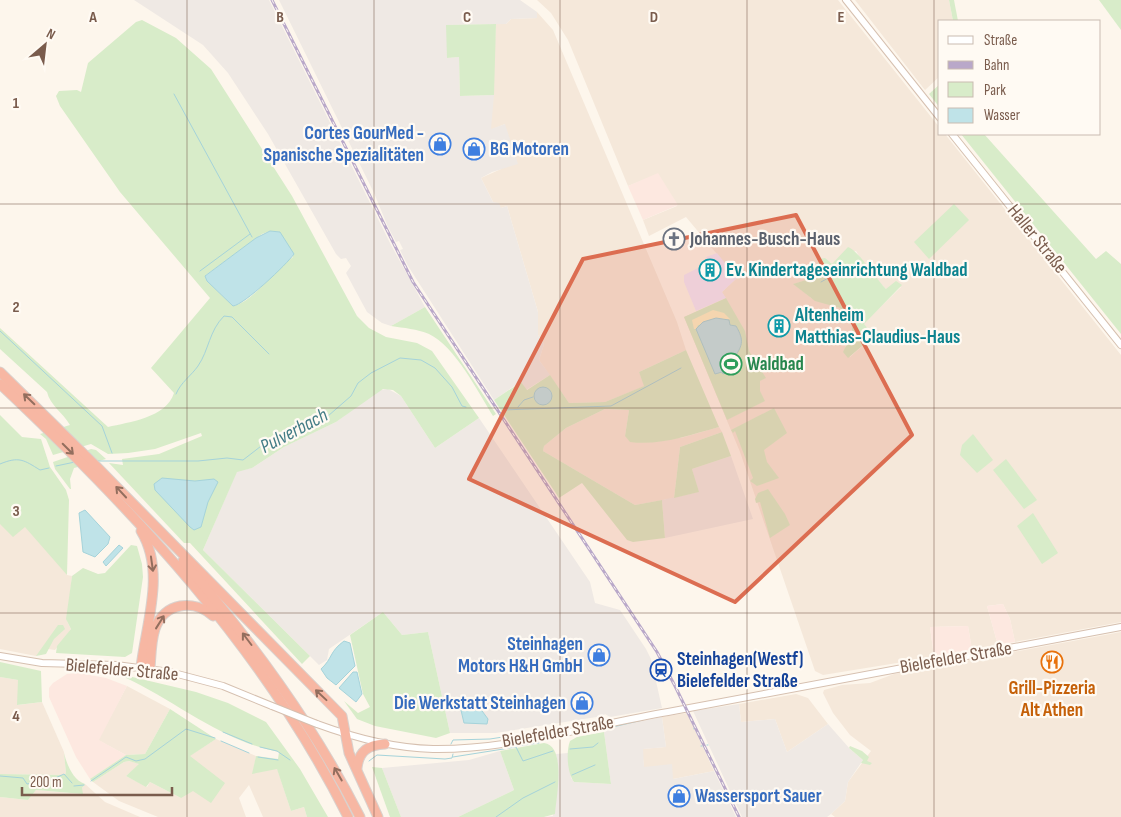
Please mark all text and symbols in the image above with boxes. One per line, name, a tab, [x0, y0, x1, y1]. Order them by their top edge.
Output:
text: A	[88, 8, 97, 27]
text: B	[276, 8, 284, 27]
text: C	[463, 8, 471, 27]
text: D	[650, 8, 658, 27]
text: E	[838, 8, 845, 27]
north arrow	[20, 20, 70, 70]
legend	[938, 20, 1101, 135]
text: N	[44, 25, 58, 43]
text: Straße	[984, 31, 1017, 50]
text: Bahn	[984, 56, 1009, 75]
text: Park	[984, 81, 1006, 100]
text: 1	[13, 94, 20, 113]
text: Wasser	[984, 106, 1021, 125]
place label: Cortes GourMed - Spanische Spezialitäten	[264, 122, 424, 167]
shop icon: Cortes GourMed - Spanische Spezialitäten	[428, 132, 452, 156]
shop icon: BG Motoren	[462, 137, 486, 161]
place label: BG Motoren	[490, 138, 569, 161]
street label: Haller Straße	[1002, 200, 1072, 278]
church icon: Johannes-Busch-Haus	[662, 227, 686, 251]
place label: Johannes-Busch-Haus	[689, 228, 840, 251]
building icon: Ev. Kindertageseinrichtung Waldbad	[698, 258, 722, 282]
place label: Ev. Kindertageseinrichtung Waldbad	[726, 259, 968, 282]
text: 2	[12, 298, 20, 317]
place label: Altenheim Matthias-Claudius-Haus	[794, 304, 960, 349]
building icon: Altenheim Matthias-Claudius-Haus	[767, 314, 791, 338]
sports icon: Waldbad	[719, 352, 743, 376]
place label: Waldbad	[747, 353, 804, 376]
one-way arrow	[22, 393, 35, 405]
water label: Pulverbach	[256, 403, 332, 459]
one-way arrow	[62, 443, 74, 456]
one-way arrow	[115, 485, 127, 498]
text: 3	[12, 502, 20, 521]
one-way arrow	[148, 556, 158, 572]
one-way arrow	[155, 615, 165, 629]
one-way arrow	[242, 632, 252, 646]
place label: Steinhagen Motors H&H GmbH	[458, 633, 583, 678]
street label: Bielefelder Straße	[898, 637, 1014, 679]
shop icon: Steinhagen Motors H&H GmbH	[587, 643, 611, 667]
place label: Steinhagen(Westf) Bielefelder Straße	[677, 648, 803, 693]
restaurant icon: Grill-Pizzeria Alt Athen	[1040, 650, 1064, 674]
street label: Bielefelder Straße	[65, 654, 179, 686]
station icon: Steinhagen(Westf) Bielefelder Straße	[649, 658, 673, 682]
place label: Grill-Pizzeria Alt Athen	[1008, 677, 1096, 722]
one-way arrow	[315, 689, 327, 701]
shop icon: Die Werkstatt Steinhagen	[570, 691, 594, 715]
place label: Die Werkstatt Steinhagen	[394, 692, 566, 715]
text: 4	[12, 707, 20, 726]
street label: Bielefelder Straße	[500, 711, 616, 753]
scale bar	[22, 764, 172, 796]
one-way arrow	[333, 766, 343, 781]
text: 200 m	[30, 773, 62, 792]
shop icon: Wassersport Sauer	[667, 784, 691, 808]
place label: Wassersport Sauer	[695, 785, 822, 808]

